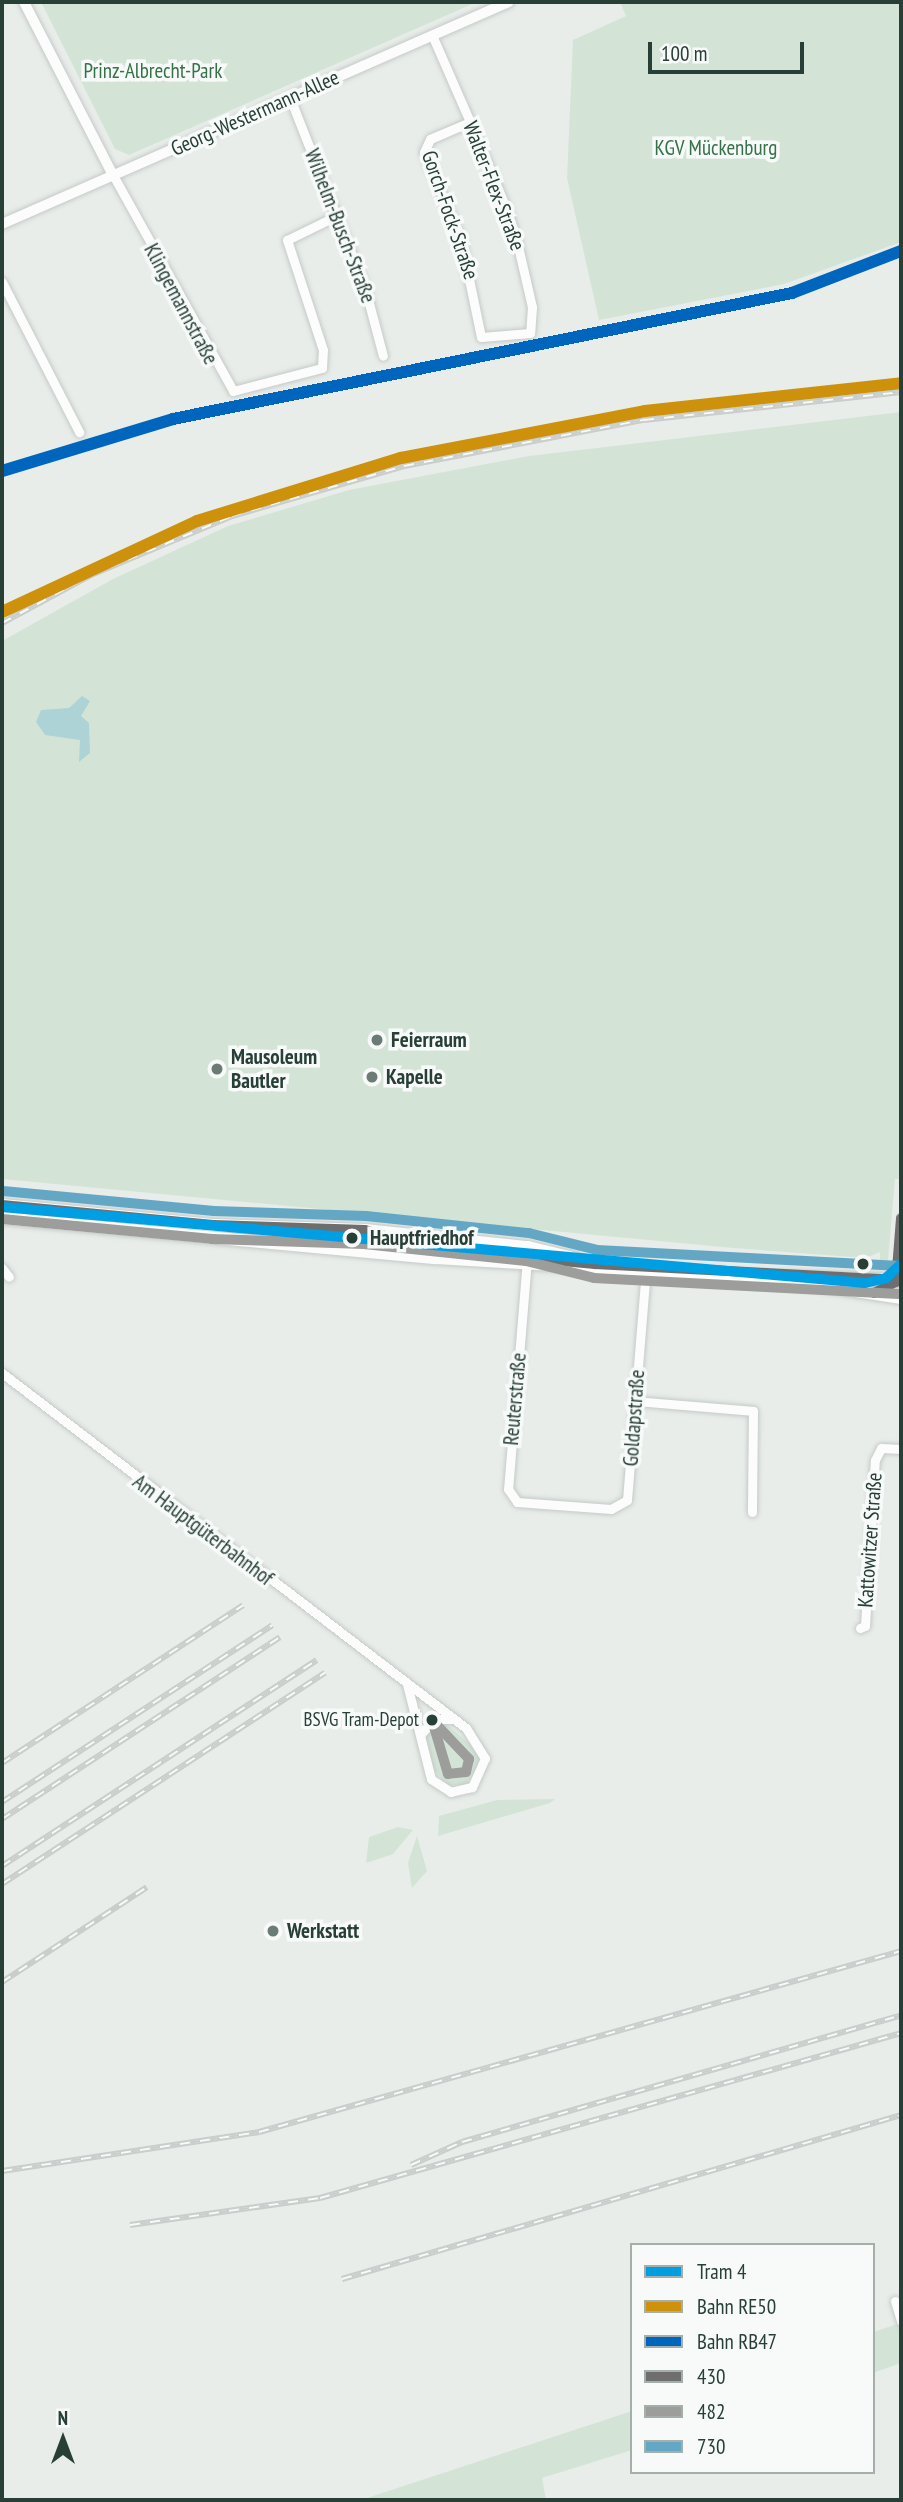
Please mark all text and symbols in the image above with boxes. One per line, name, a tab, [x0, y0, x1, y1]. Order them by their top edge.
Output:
scale bar	[651, 28, 807, 72]
text: 100 m	[661, 40, 707, 67]
park label: Prinz-Albrecht-Park	[84, 58, 222, 84]
street label: Georg-Westermann-Allee	[167, 65, 343, 161]
street label: Walter-Flex-Straße	[458, 118, 530, 254]
park label: KGV Mückenburg	[654, 135, 778, 161]
street label: Wilhelm-Busch-Straße	[299, 145, 381, 307]
street label: Gorch-Fock-Straße	[416, 147, 484, 283]
street label: Klingemannstraße	[139, 239, 223, 369]
place label: Feierraum	[391, 1027, 467, 1053]
marker: Feierraum	[369, 1032, 385, 1048]
place label: Mausoleum Bautler	[231, 1044, 317, 1094]
marker: Mausoleum Bautler	[209, 1061, 225, 1077]
place label: Kapelle	[386, 1064, 443, 1090]
marker: Kapelle	[364, 1069, 380, 1085]
place label: Hauptfriedhof	[370, 1225, 474, 1251]
marker: Hauptfriedhof	[340, 1226, 364, 1250]
unlabelled marker	[856, 1257, 870, 1271]
street label: Reuterstraße	[498, 1352, 532, 1446]
street label: Goldapstraße	[618, 1369, 650, 1467]
street label: Am Hauptgüterbahnhof	[128, 1469, 278, 1591]
street label: Kattowitzer Straße	[853, 1472, 887, 1608]
place label: BSVG Tram-Depot	[303, 1709, 419, 1731]
marker: BSVG Tram-Depot	[425, 1713, 439, 1727]
place label: Werkstatt	[287, 1918, 359, 1944]
marker: Werkstatt	[265, 1923, 281, 1939]
legend	[630, 2243, 875, 2474]
text: Tram 4	[697, 2258, 746, 2285]
text: Bahn RE50	[697, 2293, 776, 2320]
text: Bahn RB47	[697, 2328, 777, 2355]
text: 430	[697, 2363, 725, 2390]
text: 482	[697, 2398, 725, 2425]
north arrow	[28, 2404, 98, 2474]
text: N	[58, 2406, 68, 2430]
text: 730	[697, 2433, 725, 2460]

